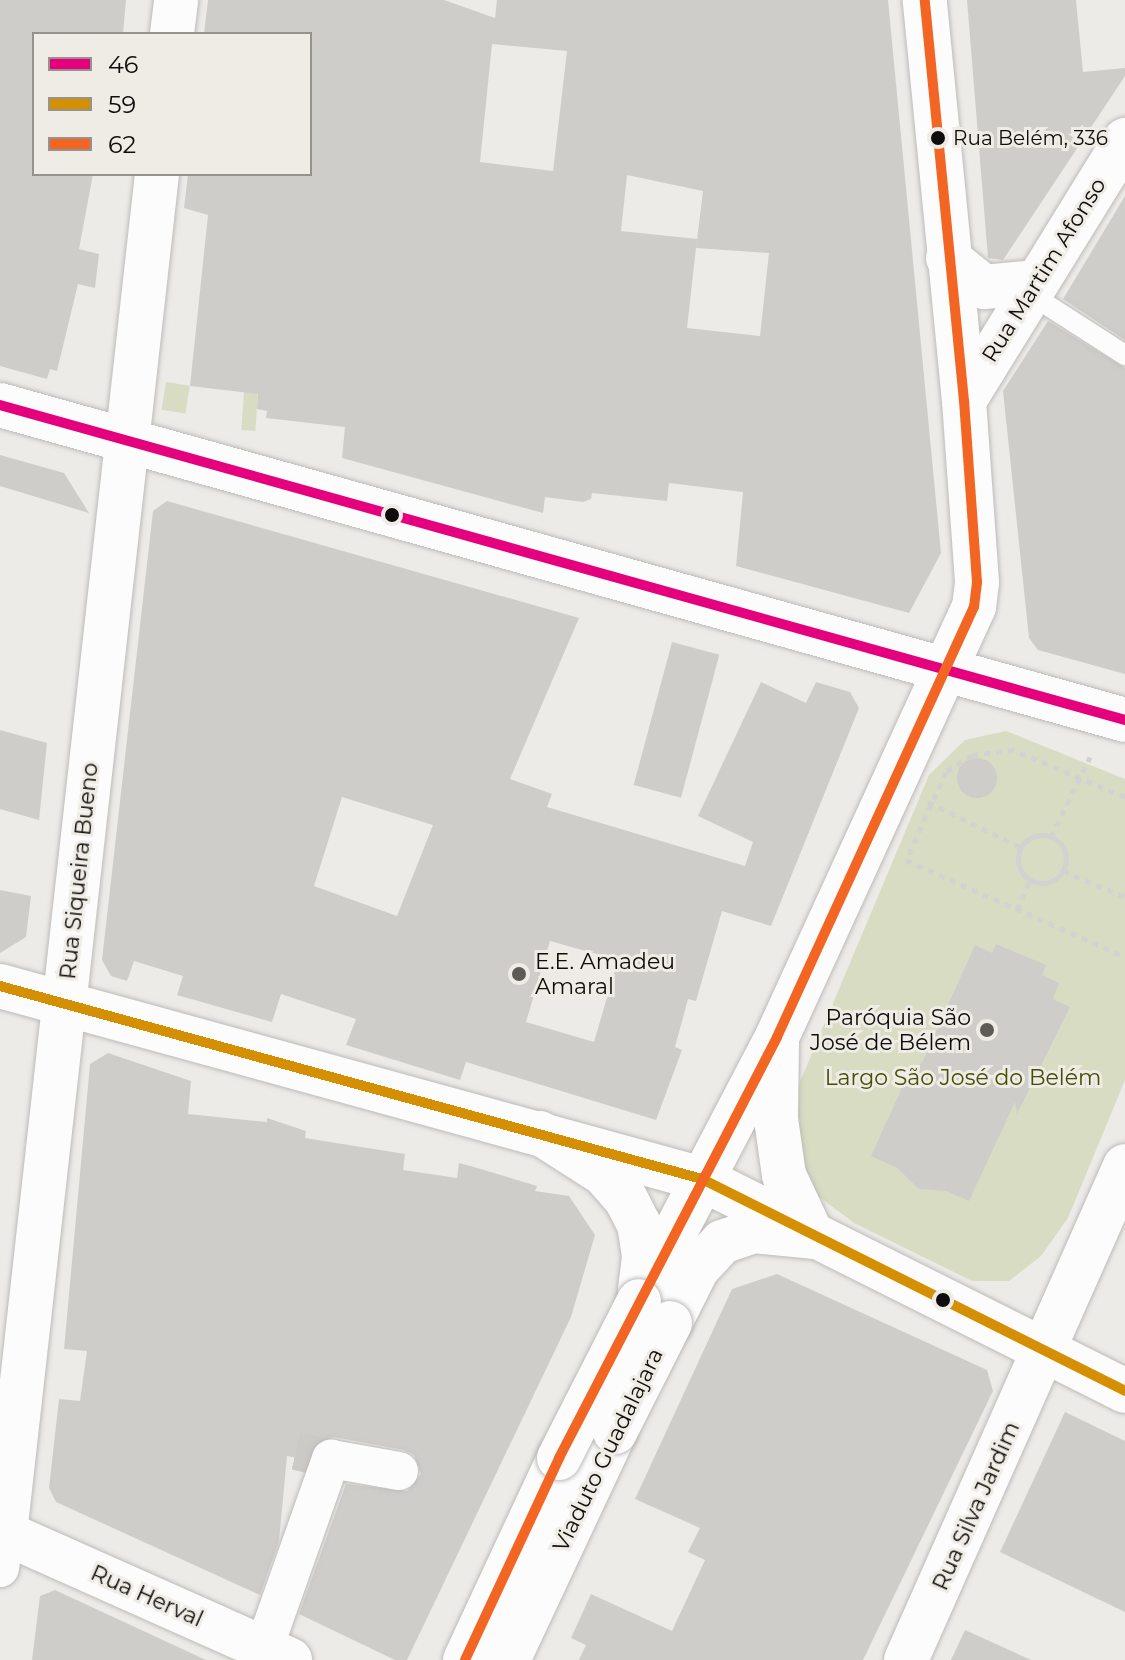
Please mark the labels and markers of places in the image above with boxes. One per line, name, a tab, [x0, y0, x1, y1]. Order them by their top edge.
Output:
place label: Rua Belém, 336	[953, 126, 1108, 150]
marker: Rua Belém, 336	[930, 130, 946, 146]
unlabelled marker	[384, 507, 400, 523]
place label: E.E. Amadeu Amaral	[535, 948, 675, 1000]
marker: E.E. Amadeu Amaral	[510, 965, 528, 983]
place label: Paróquia São José de Bélem	[810, 1004, 971, 1056]
marker: Paróquia São José de Bélem	[978, 1021, 996, 1039]
unlabelled marker	[935, 1292, 951, 1308]

